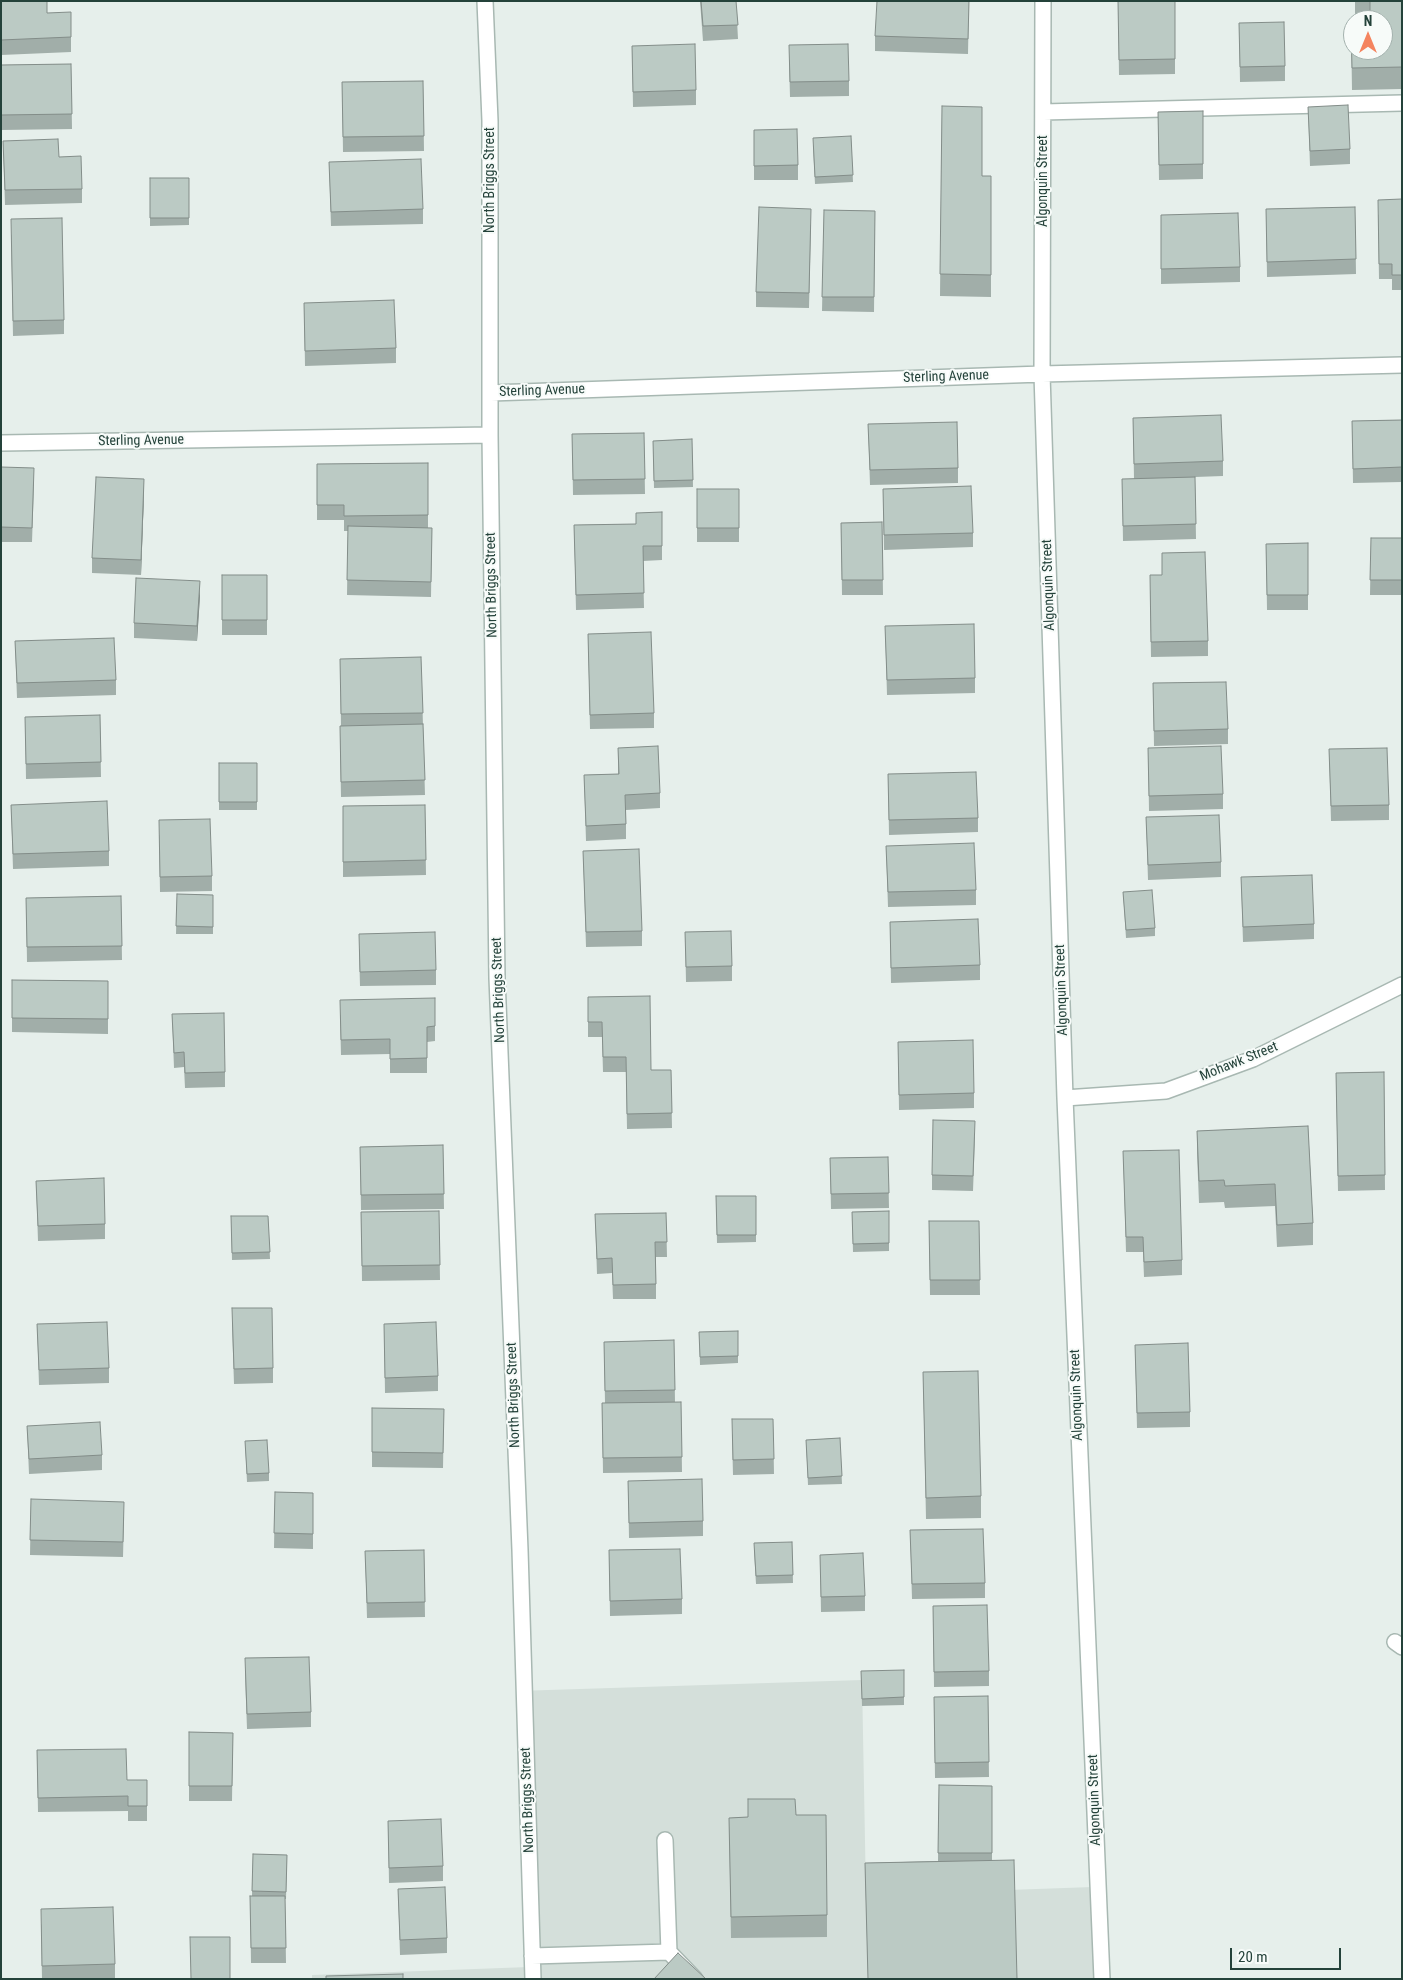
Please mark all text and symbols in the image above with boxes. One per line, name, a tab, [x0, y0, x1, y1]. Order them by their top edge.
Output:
north arrow	[1343, 10, 1393, 60]
text: N	[1364, 13, 1372, 29]
street label: North Briggs Street	[482, 127, 498, 233]
street label: Algonquin Street	[1035, 135, 1051, 227]
street label: Sterling Avenue	[903, 367, 989, 387]
street label: Sterling Avenue	[499, 381, 585, 401]
street label: Sterling Avenue	[98, 432, 184, 450]
street label: North Briggs Street	[483, 532, 501, 638]
street label: Algonquin Street	[1039, 539, 1059, 631]
street label: North Briggs Street	[489, 937, 509, 1043]
street label: Algonquin Street	[1052, 944, 1072, 1036]
street label: Mohawk Street	[1198, 1039, 1280, 1085]
street label: North Briggs Street	[504, 1342, 524, 1448]
street label: Algonquin Street	[1067, 1349, 1087, 1441]
street label: North Briggs Street	[518, 1747, 538, 1853]
street label: Algonquin Street	[1085, 1754, 1105, 1846]
scale bar	[1233, 1938, 1344, 1970]
text: 20 m	[1238, 1948, 1268, 1966]

